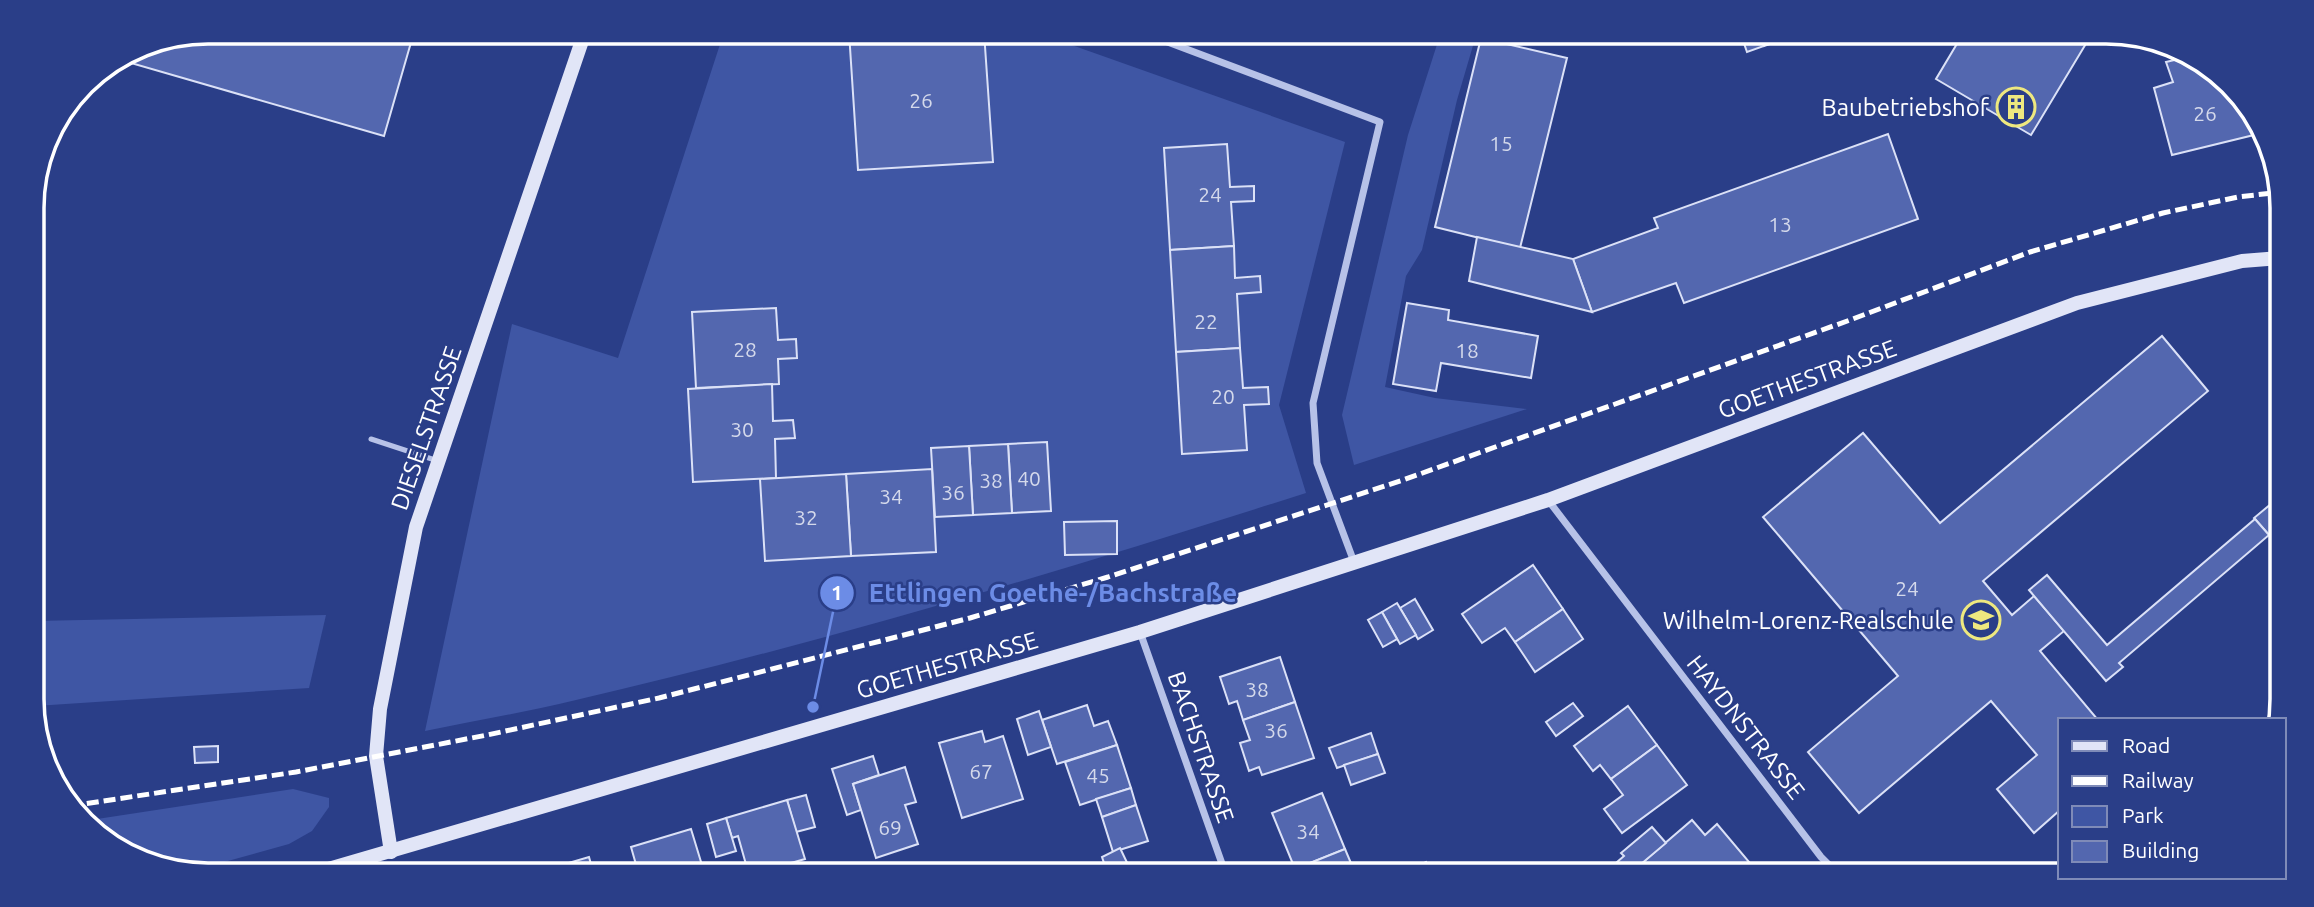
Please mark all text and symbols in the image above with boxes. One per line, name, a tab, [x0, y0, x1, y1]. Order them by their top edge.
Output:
building icon: Baubetriebshof	[1995, 86, 2037, 128]
house number: 26	[909, 88, 933, 112]
place label: Baubetriebshof	[1821, 94, 1990, 121]
house number: 26	[2193, 101, 2217, 125]
house number: 15	[1489, 131, 1513, 155]
house number: 24	[1198, 182, 1222, 206]
house number: 13	[1768, 212, 1792, 236]
house number: 22	[1194, 309, 1218, 333]
street label: GOETHESTRASSE	[1714, 334, 1900, 424]
house number: 28	[733, 337, 757, 361]
house number: 18	[1455, 338, 1479, 362]
street label: DIESELSTRASSE	[385, 343, 467, 513]
house number: 20	[1211, 384, 1235, 408]
house number: 30	[730, 417, 754, 441]
house number: 40	[1017, 466, 1041, 490]
house number: 38	[979, 468, 1003, 492]
house number: 36	[941, 480, 965, 504]
house number: 34	[879, 484, 903, 508]
house number: 32	[794, 505, 818, 529]
callout: Ettlingen Goethe-/Bachstraße	[820, 569, 1251, 616]
house number: 24	[1895, 576, 1919, 600]
text: Ettlingen Goethe-/Bachstraße	[869, 578, 1237, 607]
text: 1	[831, 580, 843, 604]
school or university icon: Wilhelm-Lorenz-Realschule	[1960, 599, 2002, 641]
place label: Wilhelm-Lorenz-Realschule	[1663, 607, 1954, 634]
street label: GOETHESTRASSE	[853, 626, 1041, 704]
street label: HAYDNSTRASSE	[1682, 650, 1810, 804]
street label: BACHSTRASSE	[1162, 668, 1240, 826]
house number: 38	[1245, 677, 1269, 701]
house number: 36	[1264, 718, 1288, 742]
legend	[2058, 718, 2286, 879]
text: Road	[2122, 733, 2170, 757]
house number: 67	[969, 759, 993, 783]
house number: 45	[1086, 763, 1110, 787]
text: Railway	[2122, 768, 2194, 792]
text: Park	[2122, 803, 2164, 827]
house number: 69	[878, 815, 902, 839]
house number: 34	[1296, 819, 1320, 843]
text: Building	[2122, 838, 2199, 862]

